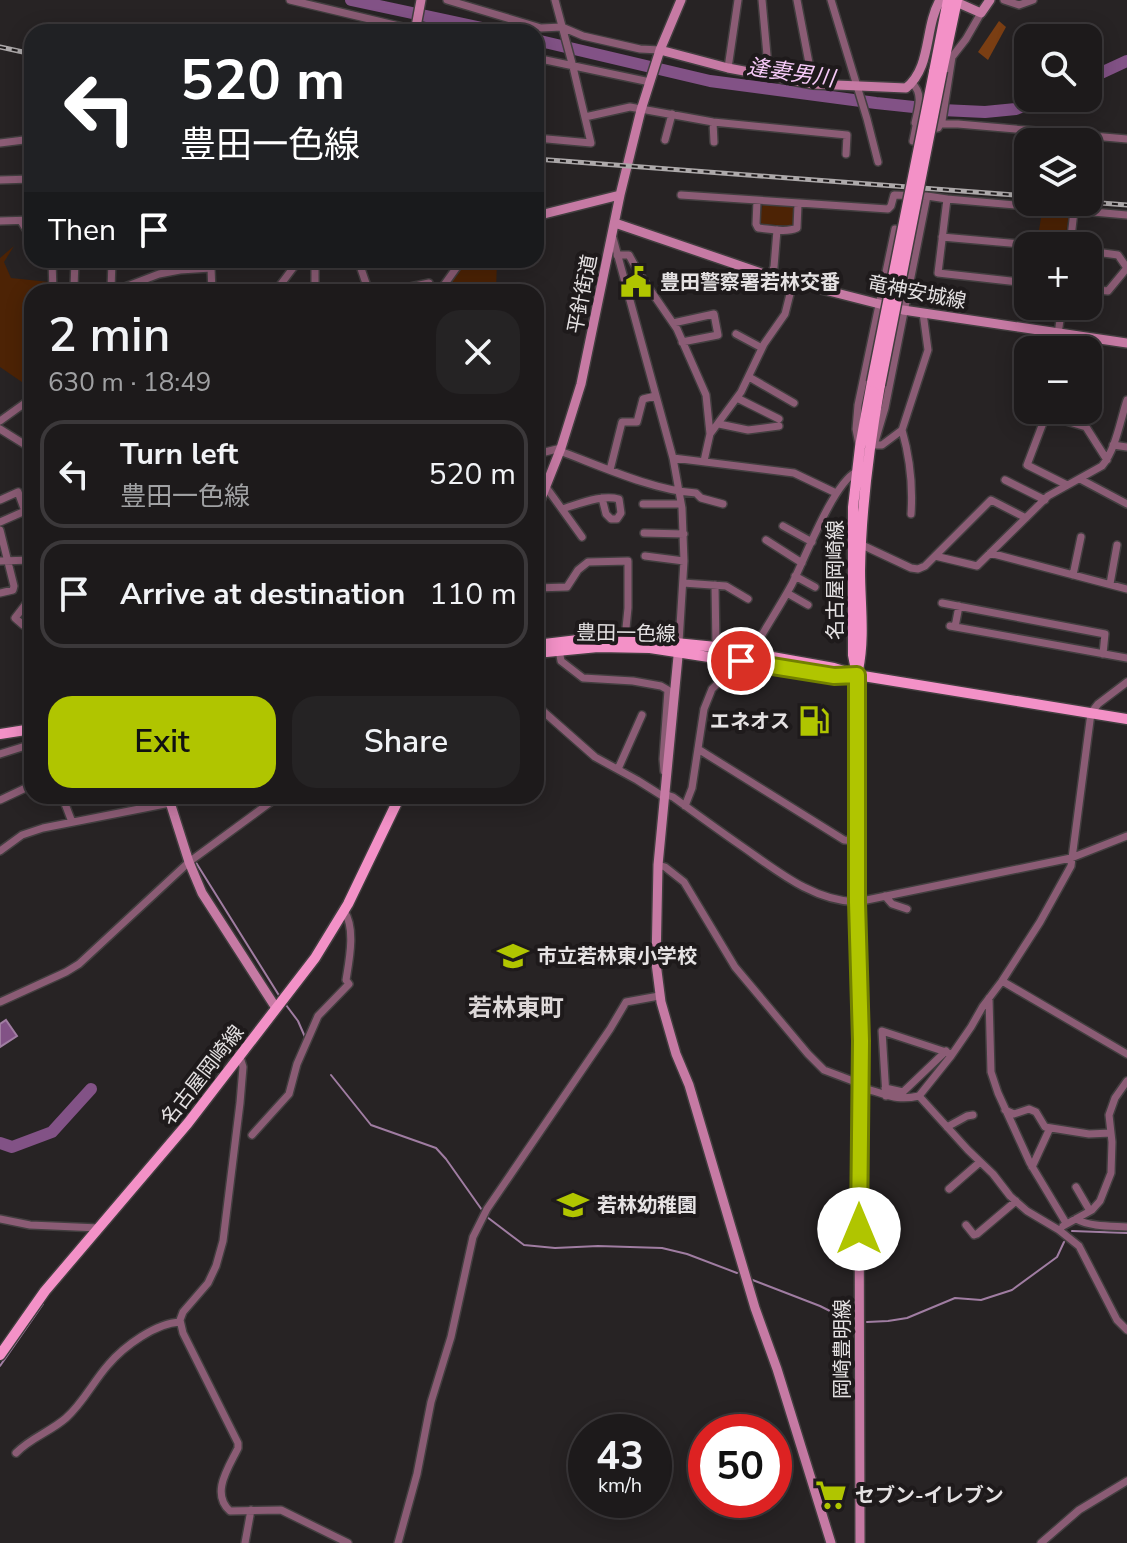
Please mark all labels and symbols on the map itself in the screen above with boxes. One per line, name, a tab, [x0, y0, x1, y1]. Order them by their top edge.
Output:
water label: 逢妻男川	[745, 52, 838, 94]
street label: 平針街道	[562, 252, 603, 336]
public building icon: 豊田警察署若林交番	[619, 265, 653, 299]
place label: 豊田警察署若林交番	[660, 269, 840, 296]
street label: 竜神安城線	[865, 270, 969, 315]
street label: 名古屋岡崎線	[822, 520, 849, 640]
street label: 豊田一色線	[576, 619, 676, 648]
pin	[707, 627, 775, 695]
fuel station icon: エネオス	[797, 704, 831, 738]
place label: エネオス	[710, 708, 790, 735]
school or university icon: 市立若林東小学校	[496, 939, 530, 973]
place label: 市立若林東小学校	[537, 943, 697, 970]
district label: 若林東町	[468, 992, 564, 1024]
street label: 名古屋岡崎線	[155, 1020, 250, 1131]
position arrow	[817, 1187, 901, 1271]
school or university icon: 若林幼稚園	[556, 1188, 590, 1222]
place label: 若林幼稚園	[597, 1192, 697, 1219]
street label: 岡崎豊明線	[829, 1299, 856, 1399]
speed limit sign: 50	[688, 1414, 792, 1518]
supermarket icon: セブン-イレブン	[814, 1478, 848, 1512]
place label: セブン-イレブン	[855, 1482, 1004, 1509]

